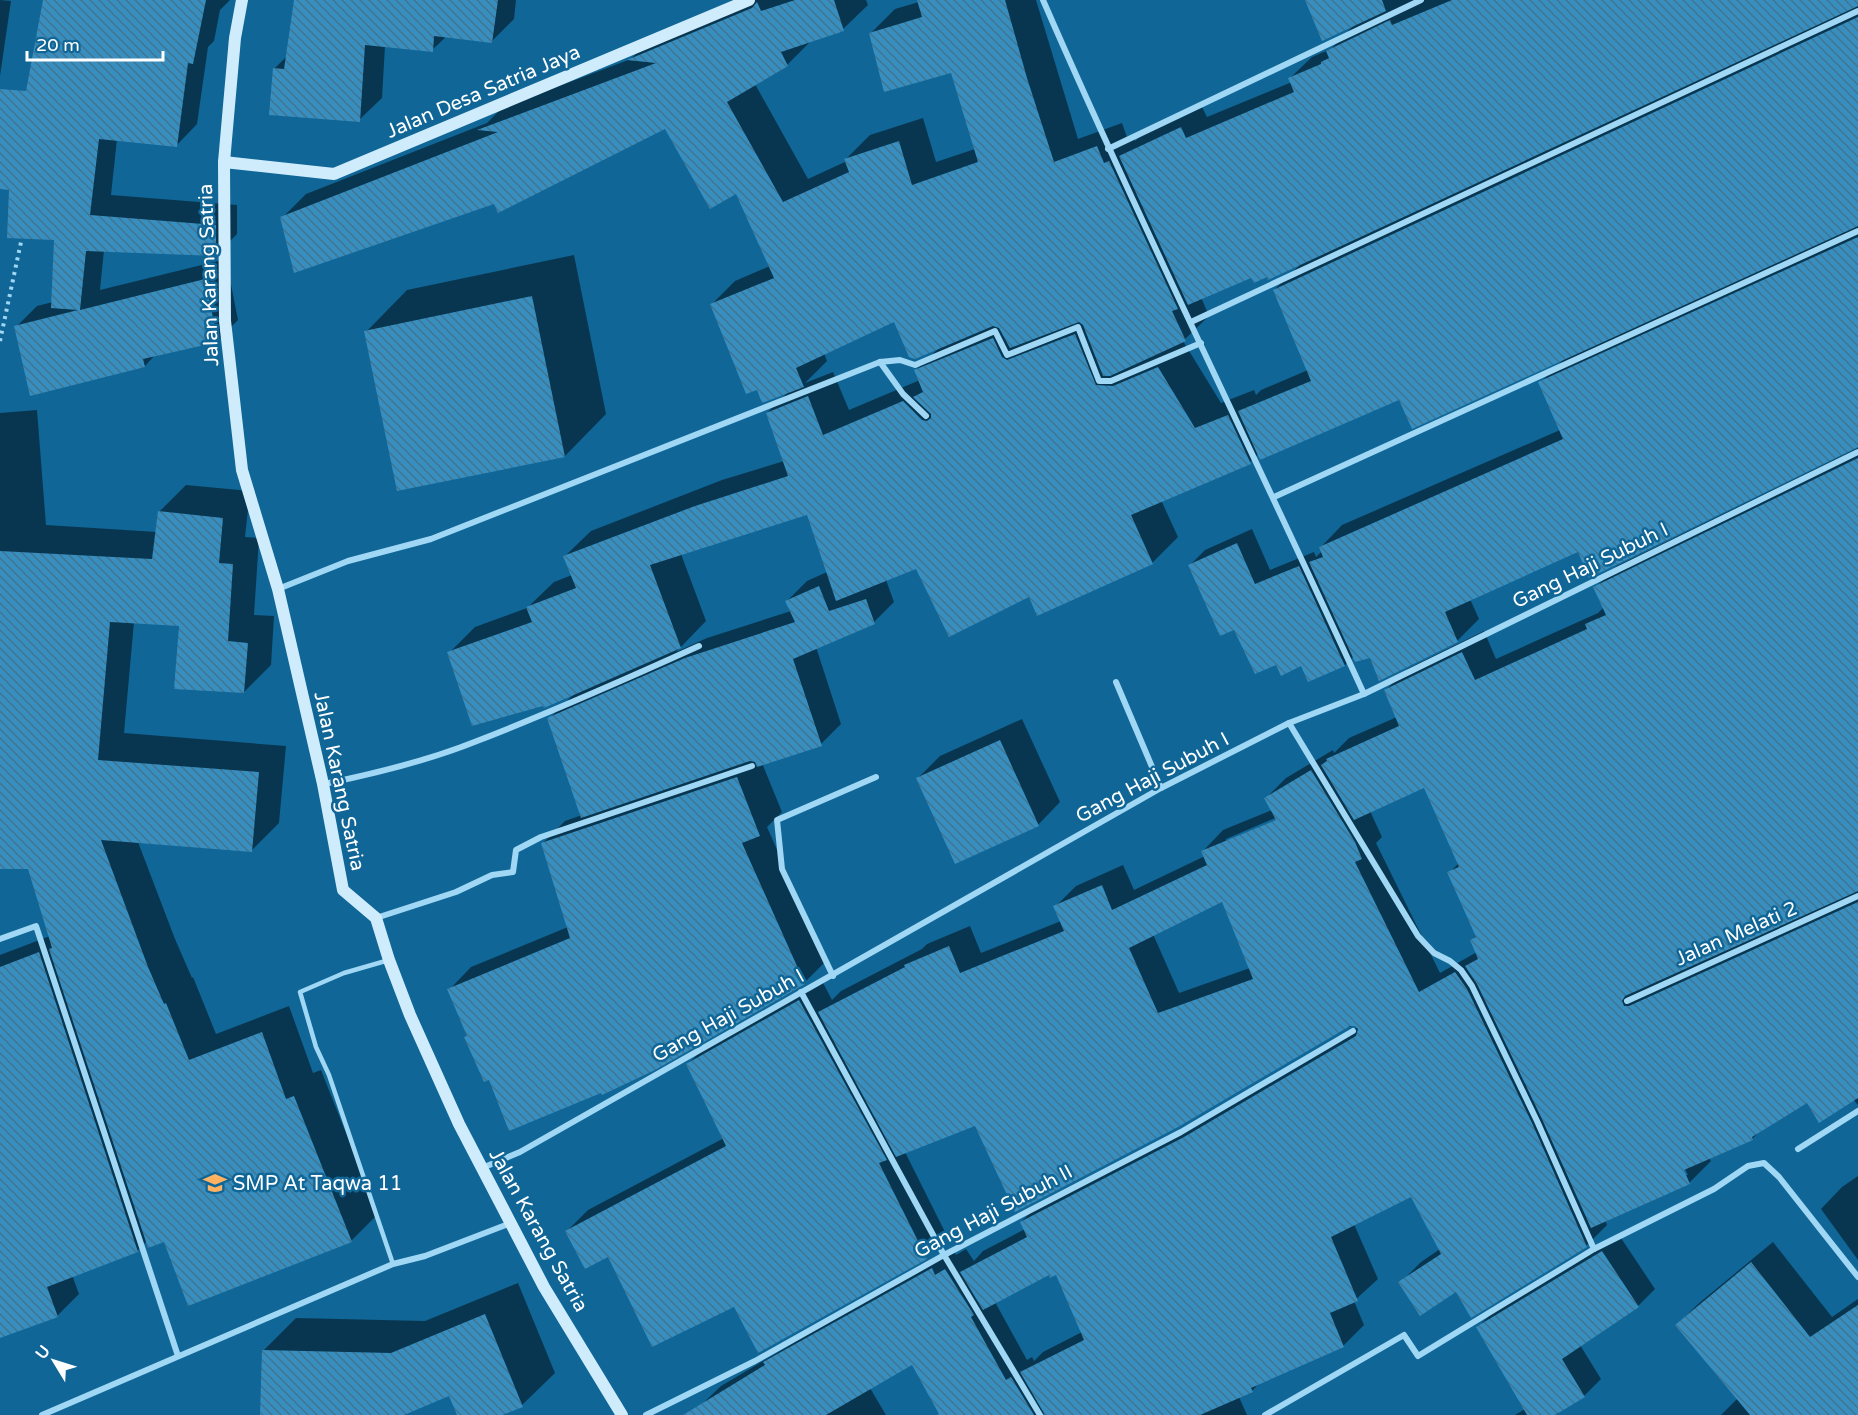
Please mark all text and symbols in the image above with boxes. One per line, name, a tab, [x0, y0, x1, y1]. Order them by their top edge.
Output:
scale bar	[27, 24, 164, 62]
text: 20 m	[36, 34, 80, 56]
street label: Jalan Desa Satria Jaya	[383, 40, 584, 144]
street label: Jalan Karang Satria	[194, 183, 224, 367]
street label: Gang Haji Subuh I	[1509, 518, 1672, 614]
street label: Jalan Karang Satria	[308, 689, 370, 873]
street label: Gang Haji Subuh I	[1072, 727, 1233, 828]
street label: Jalan Melati 2	[1672, 896, 1801, 971]
street label: Gang Haji Subuh I	[648, 964, 809, 1068]
street label: Jalan Karang Satria	[483, 1145, 593, 1316]
street label: Gang Haji Subuh II	[910, 1160, 1077, 1264]
school or university icon: SMP At Taqwa 11	[202, 1170, 228, 1196]
place label: SMP At Taqwa 11	[233, 1172, 402, 1196]
north arrow	[24, 1331, 84, 1391]
text: U	[31, 1341, 55, 1363]

